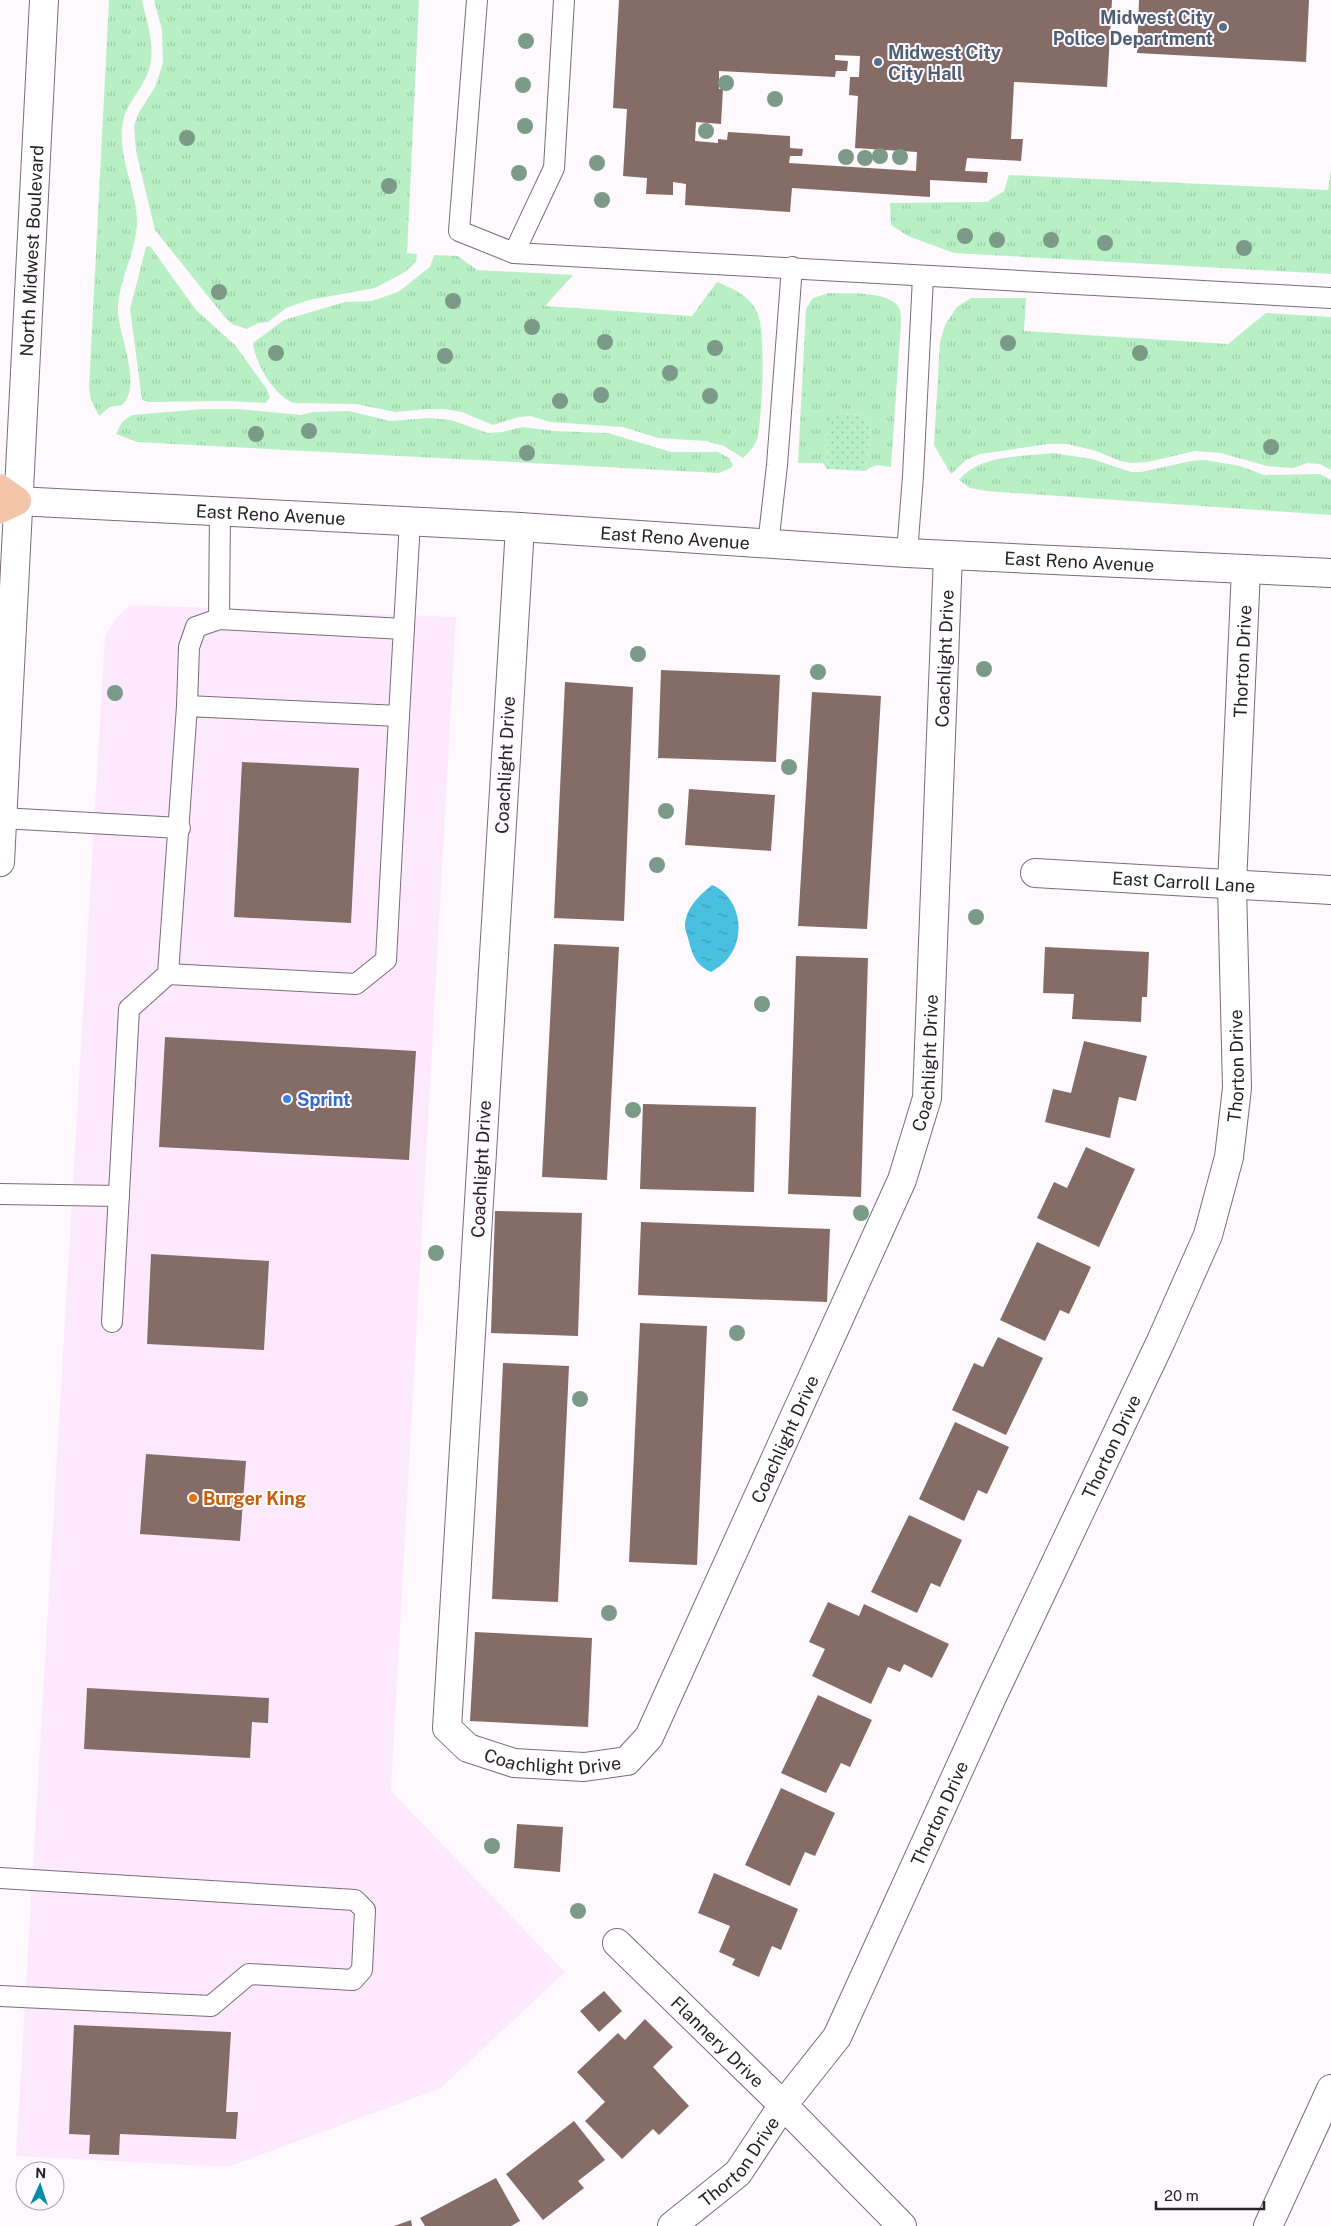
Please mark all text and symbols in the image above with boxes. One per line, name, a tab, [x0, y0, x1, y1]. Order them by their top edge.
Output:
place label: Midwest City Police Department	[1053, 7, 1213, 49]
marker: Midwest City Police Department	[1217, 21, 1229, 33]
place label: Midwest City City Hall	[888, 42, 1001, 84]
marker: Midwest City City Hall	[872, 56, 884, 68]
street label: North Midwest Boulevard	[15, 144, 47, 357]
street label: East Reno Avenue	[195, 500, 346, 528]
street label: East Reno Avenue	[599, 522, 751, 553]
street label: East Reno Avenue	[1004, 547, 1155, 575]
street label: Coachlight Drive	[931, 589, 957, 728]
street label: Thorton Drive	[1229, 604, 1255, 718]
street label: Coachlight Drive	[491, 696, 519, 834]
street label: East Carroll Lane	[1112, 867, 1256, 896]
street label: Coachlight Drive	[907, 994, 942, 1134]
street label: Thorton Drive	[1223, 1009, 1248, 1123]
place label: Sprint	[297, 1089, 351, 1110]
marker: Sprint	[281, 1093, 293, 1105]
street label: Coachlight Drive	[467, 1100, 495, 1238]
street label: Coachlight Drive	[746, 1372, 822, 1506]
street label: Thorton Drive	[1077, 1391, 1145, 1502]
place label: Burger King	[203, 1488, 306, 1509]
marker: Burger King	[187, 1492, 199, 1504]
street label: Coachlight Drive	[482, 1744, 622, 1778]
street label: Thorton Drive	[906, 1757, 972, 1869]
street label: Flannery Drive	[667, 1992, 769, 2091]
street label: Thorton Drive	[695, 2112, 783, 2211]
north arrow	[15, 2161, 65, 2211]
text: N	[35, 2165, 47, 2181]
scale bar	[1156, 2178, 1264, 2210]
text: 20 m	[1164, 2187, 1199, 2204]

